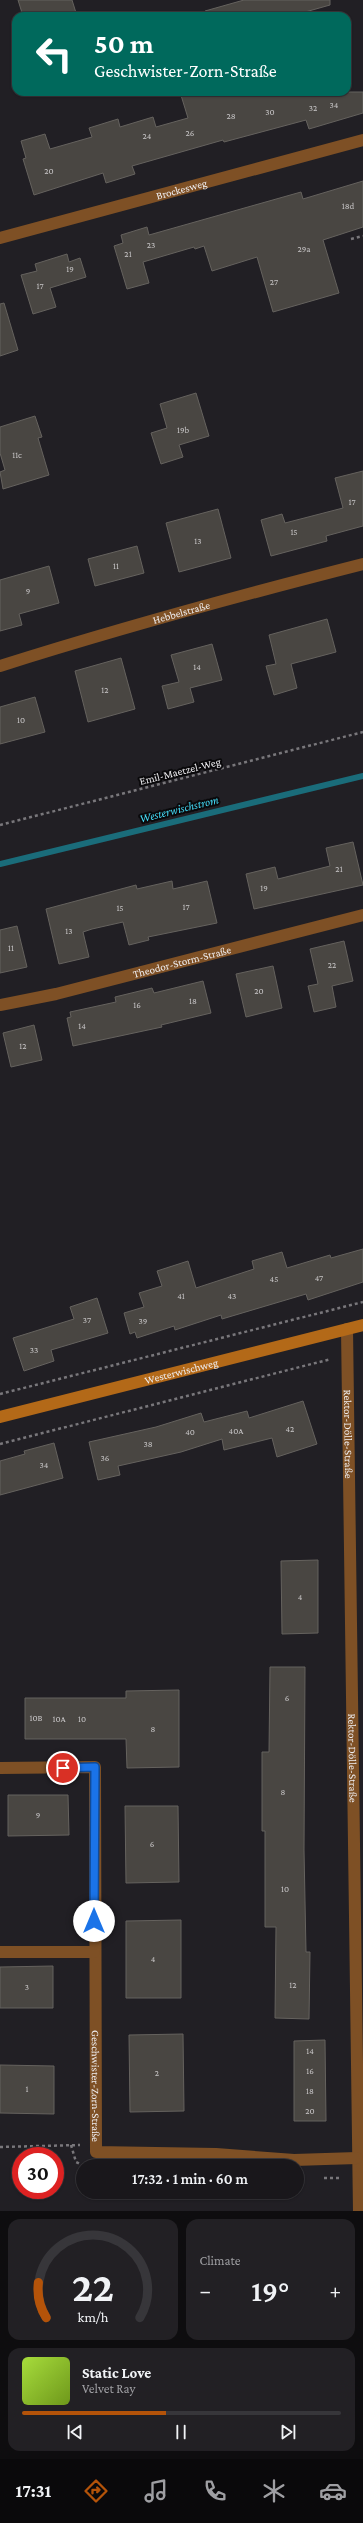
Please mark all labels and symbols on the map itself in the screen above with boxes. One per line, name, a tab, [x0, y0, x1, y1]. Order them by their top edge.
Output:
house number: 34	[330, 100, 339, 110]
house number: 32	[309, 103, 317, 113]
house number: 30	[265, 107, 275, 117]
house number: 28	[226, 111, 236, 121]
house number: 26	[186, 128, 195, 138]
house number: 24	[143, 131, 152, 141]
house number: 20	[44, 166, 54, 176]
street label: Brockesweg	[155, 176, 209, 202]
house number: 18d	[342, 201, 355, 211]
house number: 23	[147, 240, 155, 250]
house number: 29a	[297, 244, 311, 254]
house number: 21	[124, 249, 132, 259]
house number: 19	[66, 264, 74, 274]
house number: 27	[270, 277, 278, 287]
house number: 17	[36, 281, 44, 291]
house number: 19b	[177, 425, 189, 435]
house number: 11c	[12, 450, 22, 460]
house number: 17	[348, 497, 356, 507]
house number: 15	[290, 527, 298, 537]
house number: 13	[194, 536, 202, 546]
house number: 11	[113, 561, 119, 571]
house number: 9	[26, 586, 31, 596]
street label: Hebbelstraße	[151, 599, 211, 626]
house number: 14	[193, 662, 201, 672]
house number: 12	[101, 685, 109, 695]
house number: 10	[17, 715, 25, 725]
street label: Emil-Maetzel-Weg	[138, 755, 223, 788]
water label: Westerwischstrom	[138, 792, 220, 826]
house number: 21	[335, 864, 343, 874]
house number: 19	[260, 883, 268, 893]
house number: 17	[182, 902, 190, 912]
house number: 15	[116, 903, 124, 913]
house number: 13	[65, 926, 73, 936]
house number: 11	[8, 943, 14, 953]
street label: Theodor-Storm-Straße	[131, 943, 232, 980]
house number: 22	[328, 960, 336, 970]
house number: 20	[254, 986, 264, 996]
house number: 18	[189, 996, 197, 1006]
house number: 16	[133, 1000, 141, 1010]
house number: 14	[78, 1021, 86, 1031]
house number: 12	[19, 1041, 27, 1051]
house number: 47	[315, 1273, 323, 1283]
house number: 45	[270, 1274, 278, 1284]
house number: 41	[177, 1291, 185, 1301]
house number: 43	[228, 1291, 236, 1301]
house number: 37	[83, 1315, 91, 1325]
house number: 39	[139, 1316, 148, 1326]
house number: 33	[30, 1345, 38, 1355]
street label: Westerwischweg	[143, 1356, 220, 1386]
street label: Rektor-Dölle-Straße	[342, 1389, 355, 1479]
house number: 42	[286, 1424, 294, 1434]
house number: 40A	[229, 1426, 244, 1436]
house number: 40	[185, 1427, 195, 1437]
house number: 38	[143, 1439, 153, 1449]
house number: 36	[101, 1453, 110, 1463]
house number: 34	[40, 1460, 49, 1470]
house number: 4	[298, 1592, 303, 1602]
house number: 6	[285, 1693, 290, 1703]
house number: 10B	[30, 1713, 43, 1723]
street label: Rektor-Dölle-Straße	[346, 1713, 359, 1803]
house number: 10A	[52, 1714, 66, 1724]
house number: 10	[78, 1714, 86, 1724]
house number: 8	[151, 1724, 156, 1734]
pin	[46, 1751, 80, 1785]
house number: 8	[281, 1787, 286, 1797]
house number: 9	[36, 1810, 41, 1820]
house number: 6	[150, 1839, 155, 1849]
house number: 10	[281, 1884, 289, 1894]
position arrow	[73, 1900, 115, 1942]
house number: 4	[151, 1954, 156, 1964]
house number: 12	[289, 1980, 297, 1990]
house number: 3	[25, 1982, 29, 1992]
street label: Geschwister-Zorn-Straße	[90, 2030, 102, 2142]
house number: 14	[306, 2046, 314, 2056]
house number: 16	[306, 2066, 314, 2076]
house number: 2	[155, 2068, 159, 2078]
house number: 1	[26, 2084, 29, 2094]
house number: 18	[306, 2086, 314, 2096]
house number: 20	[305, 2106, 315, 2116]
speed limit sign: 30	[12, 2147, 64, 2199]

